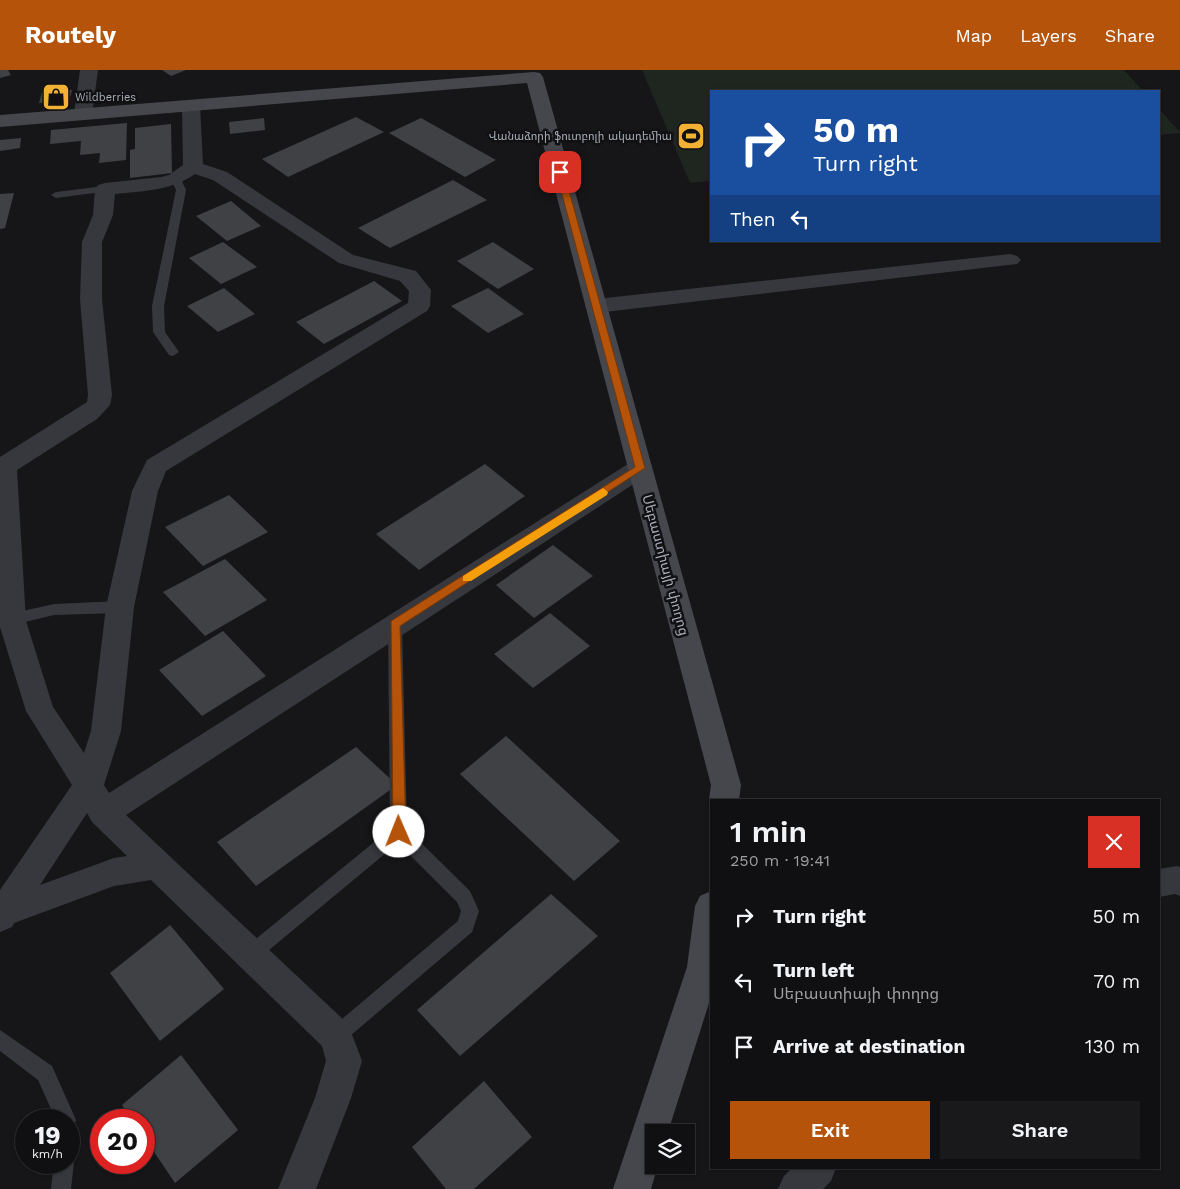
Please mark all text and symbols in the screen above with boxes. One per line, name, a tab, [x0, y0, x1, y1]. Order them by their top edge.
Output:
text: Routely	[25, 21, 116, 49]
text: Map	[955, 25, 992, 46]
text: Layers	[1020, 25, 1077, 46]
text: Share	[1105, 25, 1155, 46]
shop icon: Wildberries	[41, 82, 71, 112]
place label: Wildberries	[75, 91, 136, 104]
text: 50 m	[813, 109, 899, 151]
icon: right	[730, 110, 795, 175]
sports icon: Վանաձորի ֆուտբոլի ակադեմիա	[676, 121, 706, 151]
place label: Վանաձորի ֆուտբոլի ակադեմիա	[489, 130, 672, 143]
pin	[539, 151, 581, 193]
text: Turn right	[813, 151, 918, 176]
icon: arrive	[546, 158, 574, 186]
icon: left	[786, 205, 814, 233]
text: Then	[730, 208, 776, 231]
street label: Սեբաստիայի փողոց	[639, 493, 693, 637]
position arrow	[372, 805, 424, 857]
text: 1 min	[730, 814, 807, 849]
button: close	[1088, 816, 1140, 868]
text: 250 m · 19:41	[730, 851, 830, 870]
icon: right	[730, 903, 758, 931]
text: Turn right	[773, 905, 866, 928]
text: 50 m	[1093, 905, 1140, 928]
text: Turn left	[773, 959, 854, 982]
icon: left	[730, 968, 758, 996]
text: 70 m	[1093, 970, 1140, 993]
text: Սեբաստիայի փողոց	[773, 984, 939, 1003]
icon: arrive	[730, 1033, 758, 1061]
text: Arrive at destination	[773, 1035, 965, 1058]
text: 130 m	[1085, 1035, 1140, 1058]
button: Exit	[730, 1101, 930, 1159]
button: Share	[940, 1101, 1140, 1159]
speed limit sign: 20	[90, 1109, 155, 1174]
text: 19	[34, 1121, 61, 1150]
map controls	[645, 1124, 695, 1174]
button: layers	[645, 1124, 695, 1174]
text: km/h	[32, 1147, 63, 1161]

